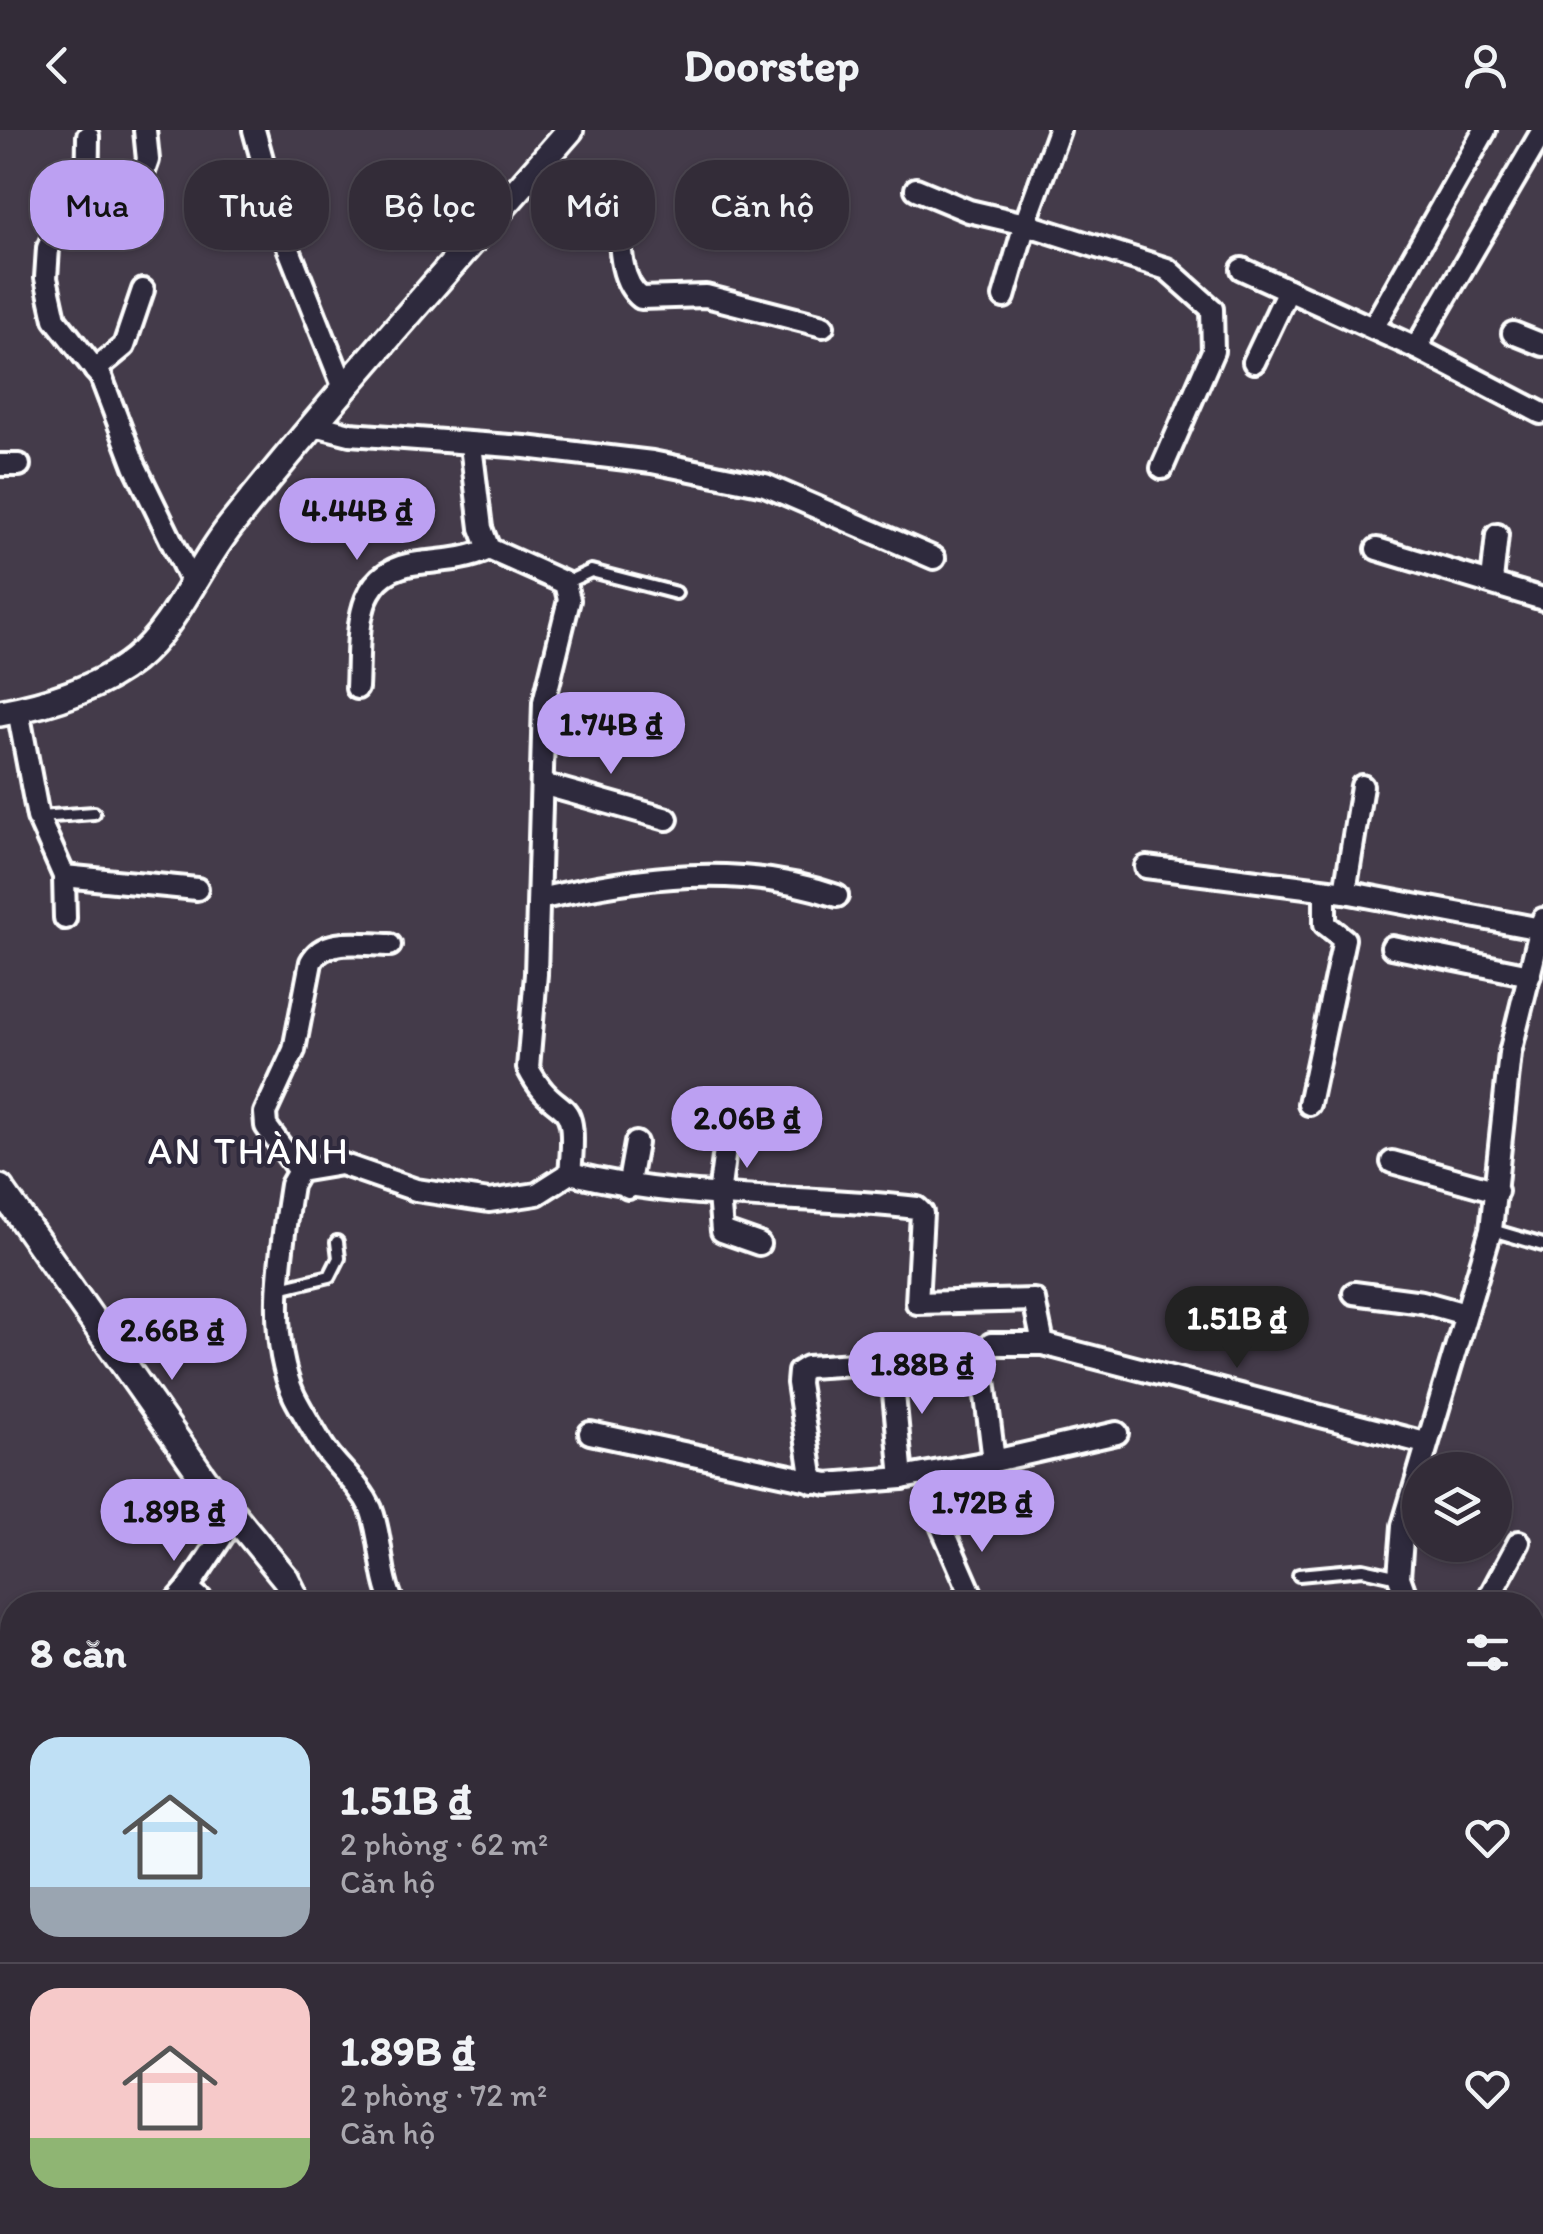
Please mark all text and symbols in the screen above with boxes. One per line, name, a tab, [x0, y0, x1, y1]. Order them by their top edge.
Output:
icon: back	[30, 38, 85, 93]
text: Doorstep	[684, 38, 860, 92]
icon: person	[1458, 38, 1513, 93]
chip: Mua	[30, 160, 164, 250]
chip: Thuê	[184, 160, 329, 250]
chip: Bộ lọc	[349, 160, 511, 250]
chip: Mới	[531, 160, 655, 250]
chip: Căn hộ	[675, 160, 849, 250]
pin: 4.44B ₫	[265, 478, 449, 563]
text: 4.44B ₫	[301, 491, 413, 529]
pin: 1.74B ₫	[519, 692, 703, 777]
text: 1.74B ₫	[559, 705, 663, 743]
pin: 2.06B ₫	[655, 1086, 839, 1171]
text: 2.06B ₫	[693, 1099, 801, 1137]
district label: AN THÀNH	[148, 1128, 350, 1174]
pin: 1.51B ₫	[1145, 1286, 1329, 1371]
pin: 2.66B ₫	[80, 1298, 264, 1383]
text: 1.51B ₫	[1187, 1299, 1287, 1337]
text: 2.66B ₫	[120, 1311, 224, 1349]
pin: 1.88B ₫	[830, 1332, 1014, 1417]
text: 1.88B ₫	[870, 1345, 974, 1383]
map controls	[1402, 1452, 1512, 1562]
button: layers	[1402, 1452, 1512, 1562]
pin: 1.72B ₫	[890, 1470, 1074, 1555]
pin: 1.89B ₫	[82, 1479, 266, 1564]
text: 1.72B ₫	[931, 1483, 1033, 1521]
text: 1.89B ₫	[123, 1492, 225, 1530]
icon: filters	[1460, 1625, 1515, 1680]
text: 8 căn	[30, 1627, 126, 1678]
text: 1.51B ₫	[340, 1774, 472, 1825]
icon: home	[110, 1777, 230, 1897]
icon: heart	[1460, 1810, 1515, 1865]
text: 2 phòng · 62 m²	[340, 1825, 548, 1863]
text: Căn hộ	[340, 1863, 435, 1901]
text: 1.89B ₫	[340, 2025, 475, 2076]
icon: home	[110, 2028, 230, 2148]
icon: heart	[1460, 2061, 1515, 2116]
text: 2 phòng · 72 m²	[340, 2076, 547, 2114]
text: Căn hộ	[340, 2114, 435, 2152]

